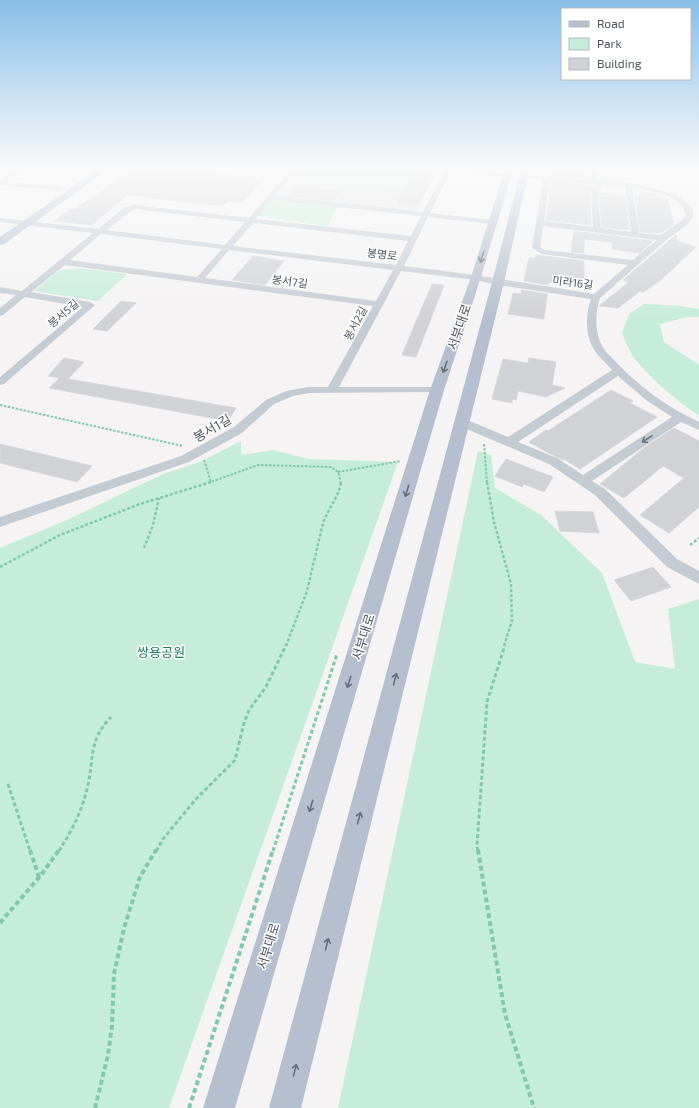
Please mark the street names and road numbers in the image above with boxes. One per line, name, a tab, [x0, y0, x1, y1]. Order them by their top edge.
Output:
street label: 봉명로	[366, 246, 398, 262]
street label: 봉서7길	[271, 272, 309, 290]
street label: 미라16길	[552, 273, 594, 291]
street label: 봉서5길	[45, 296, 81, 330]
street label: 서부대로	[444, 302, 474, 352]
street label: 봉서2길	[341, 304, 369, 342]
street label: 봉서1길	[190, 411, 234, 445]
street label: 서부대로	[348, 612, 378, 662]
street label: 서부대로	[253, 921, 283, 971]

